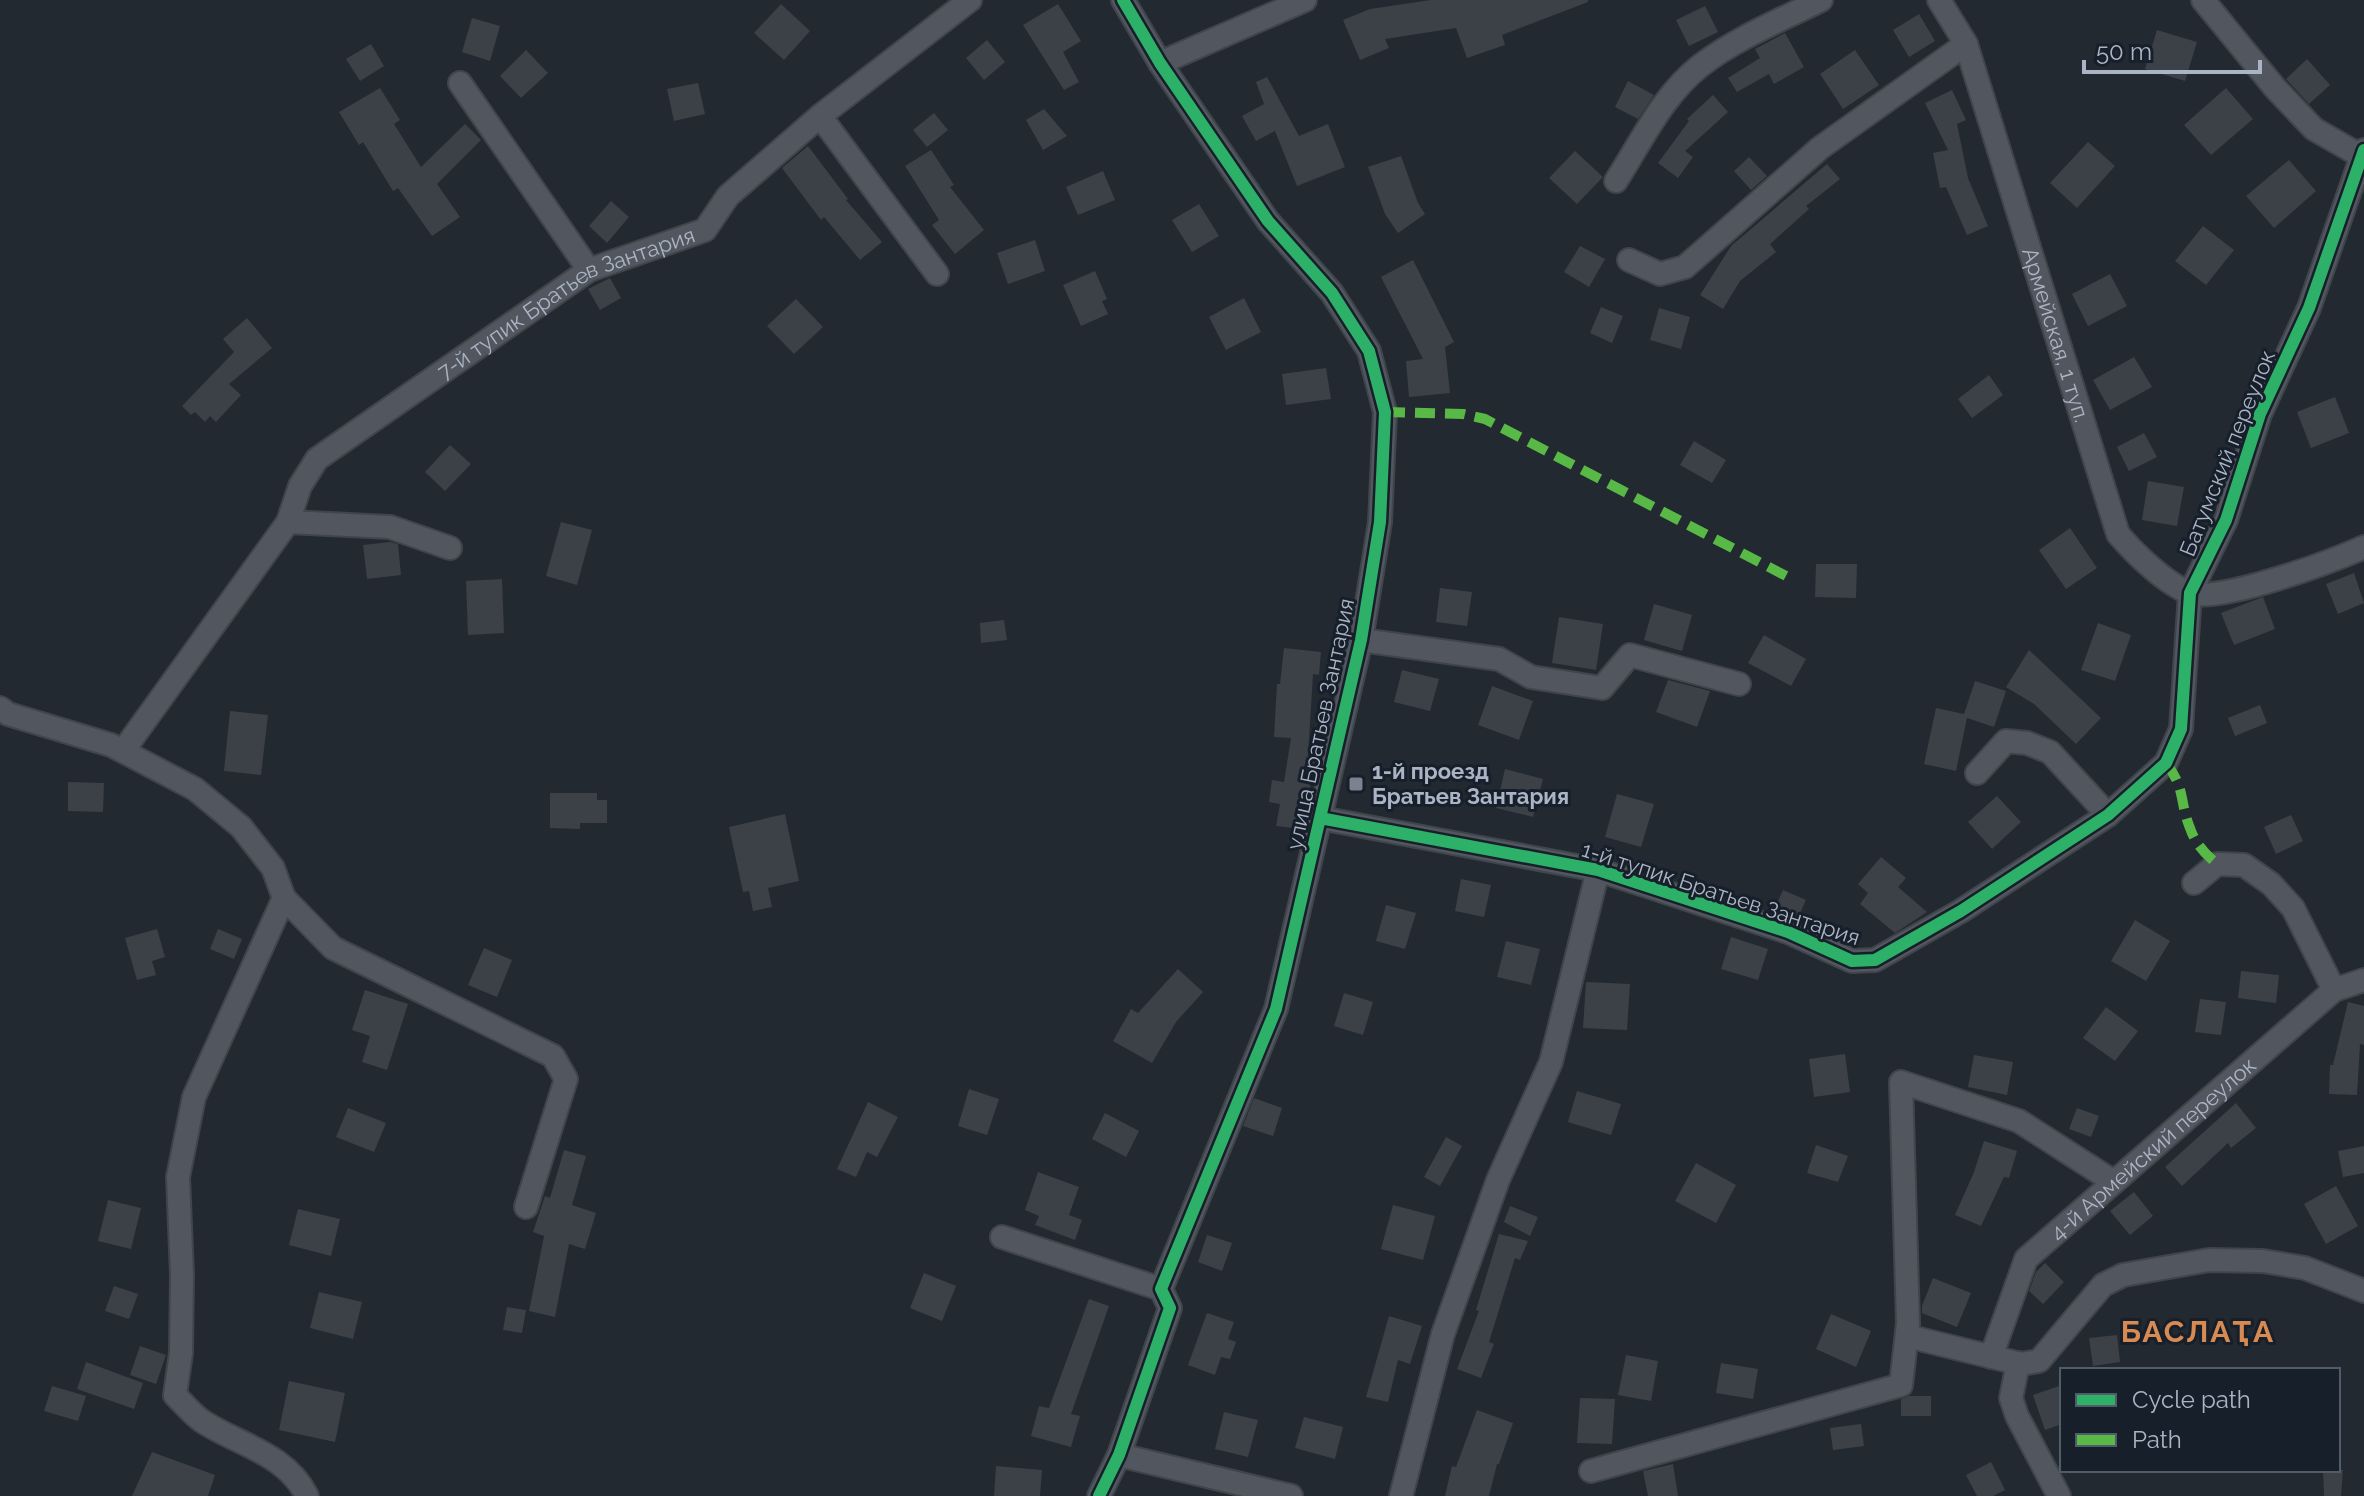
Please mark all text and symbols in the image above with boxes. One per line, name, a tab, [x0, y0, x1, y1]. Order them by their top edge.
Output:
scale bar	[2084, 24, 2260, 74]
text: 50 m	[2096, 37, 2152, 66]
street label: 7-й тупик Братьев Зантария	[432, 221, 698, 384]
street label: Армейская, 1 туп.	[2017, 244, 2095, 425]
street label: Батумский переулок	[2174, 346, 2280, 560]
street label: улица Братьев Зантария	[1281, 596, 1359, 852]
place label: 1-й проезд Братьев Зантария	[1372, 758, 1569, 809]
marker: 1-й проезд Братьев Зантария	[1347, 775, 1365, 793]
street label: 1-й тупик Братьев Зантария	[1579, 836, 1863, 950]
street label: 4-й Армейский переулок	[2044, 1052, 2261, 1246]
district label: БАСЛАҬА	[2121, 1314, 2275, 1349]
legend	[2060, 1368, 2340, 1472]
text: Cycle path	[2132, 1385, 2251, 1414]
text: Path	[2132, 1425, 2182, 1454]

